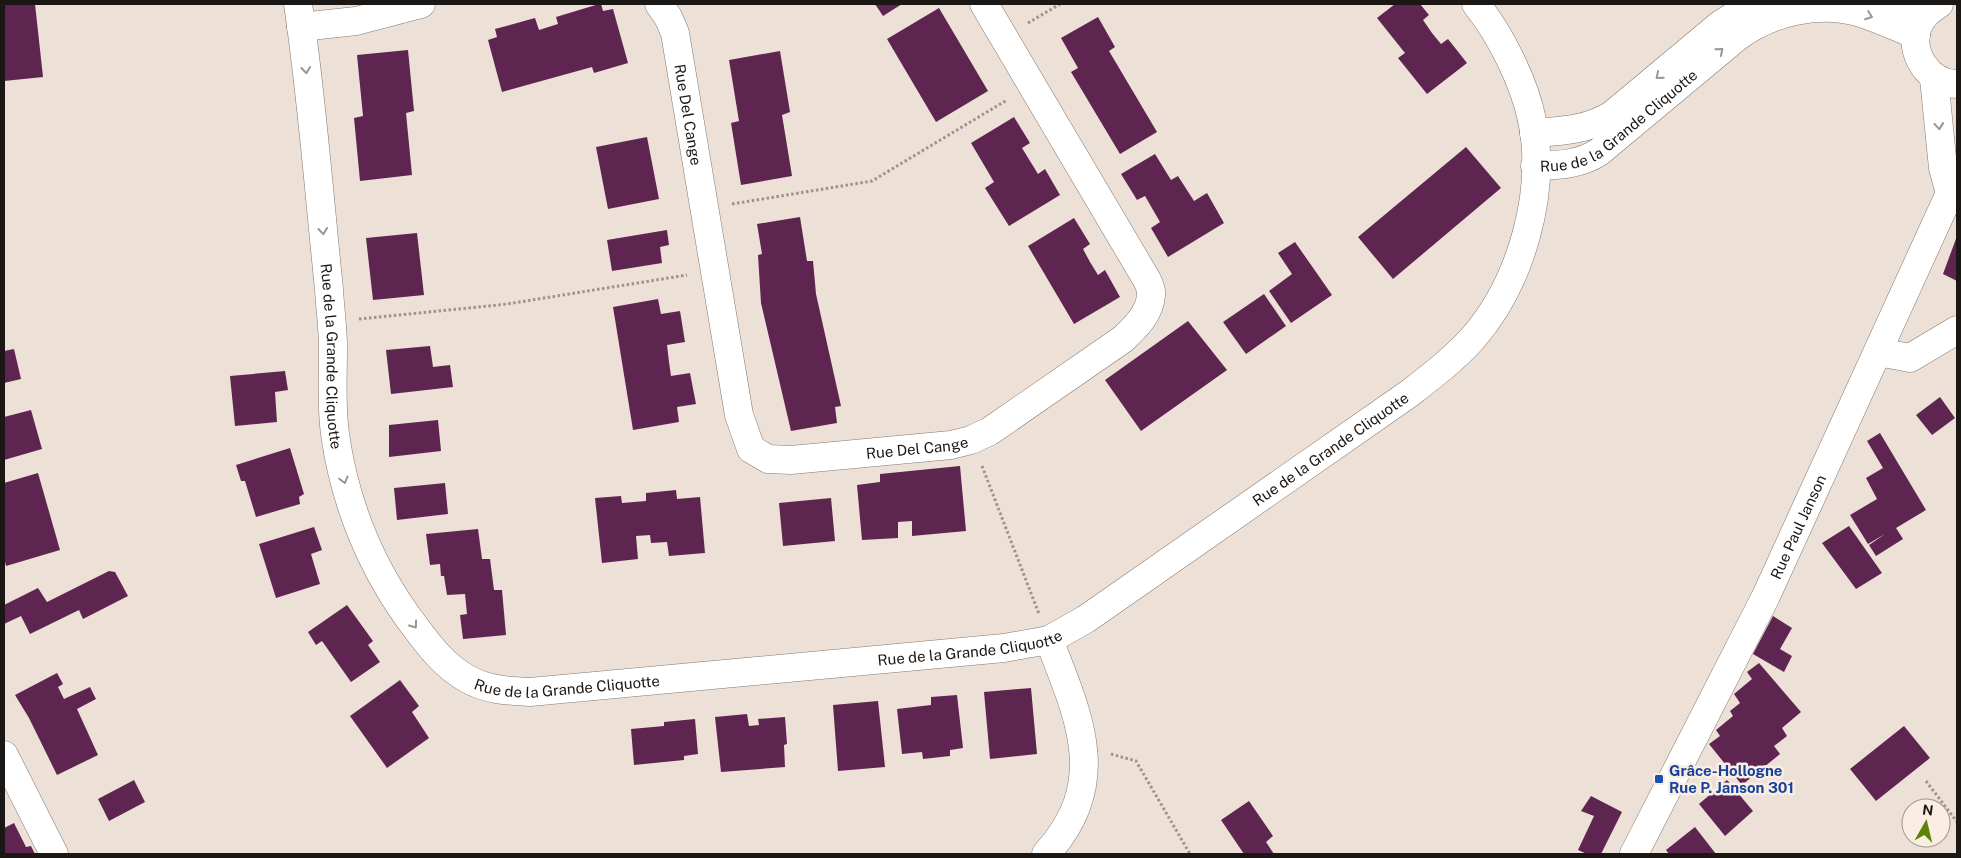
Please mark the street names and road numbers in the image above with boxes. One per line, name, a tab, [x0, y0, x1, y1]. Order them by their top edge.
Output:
street label: Rue Del Cange	[672, 63, 706, 167]
street label: Rue de la Grande Cliquotte	[1540, 66, 1700, 174]
street label: Rue de la Grande Cliquotte	[318, 263, 346, 450]
street label: Rue de la Grande Cliquotte	[1249, 388, 1411, 509]
street label: Rue Del Cange	[865, 433, 970, 461]
street label: Rue Paul Janson	[1766, 472, 1829, 582]
street label: Rue de la Grande Cliquotte	[877, 626, 1065, 668]
street label: Rue de la Grande Cliquotte	[472, 672, 660, 700]

